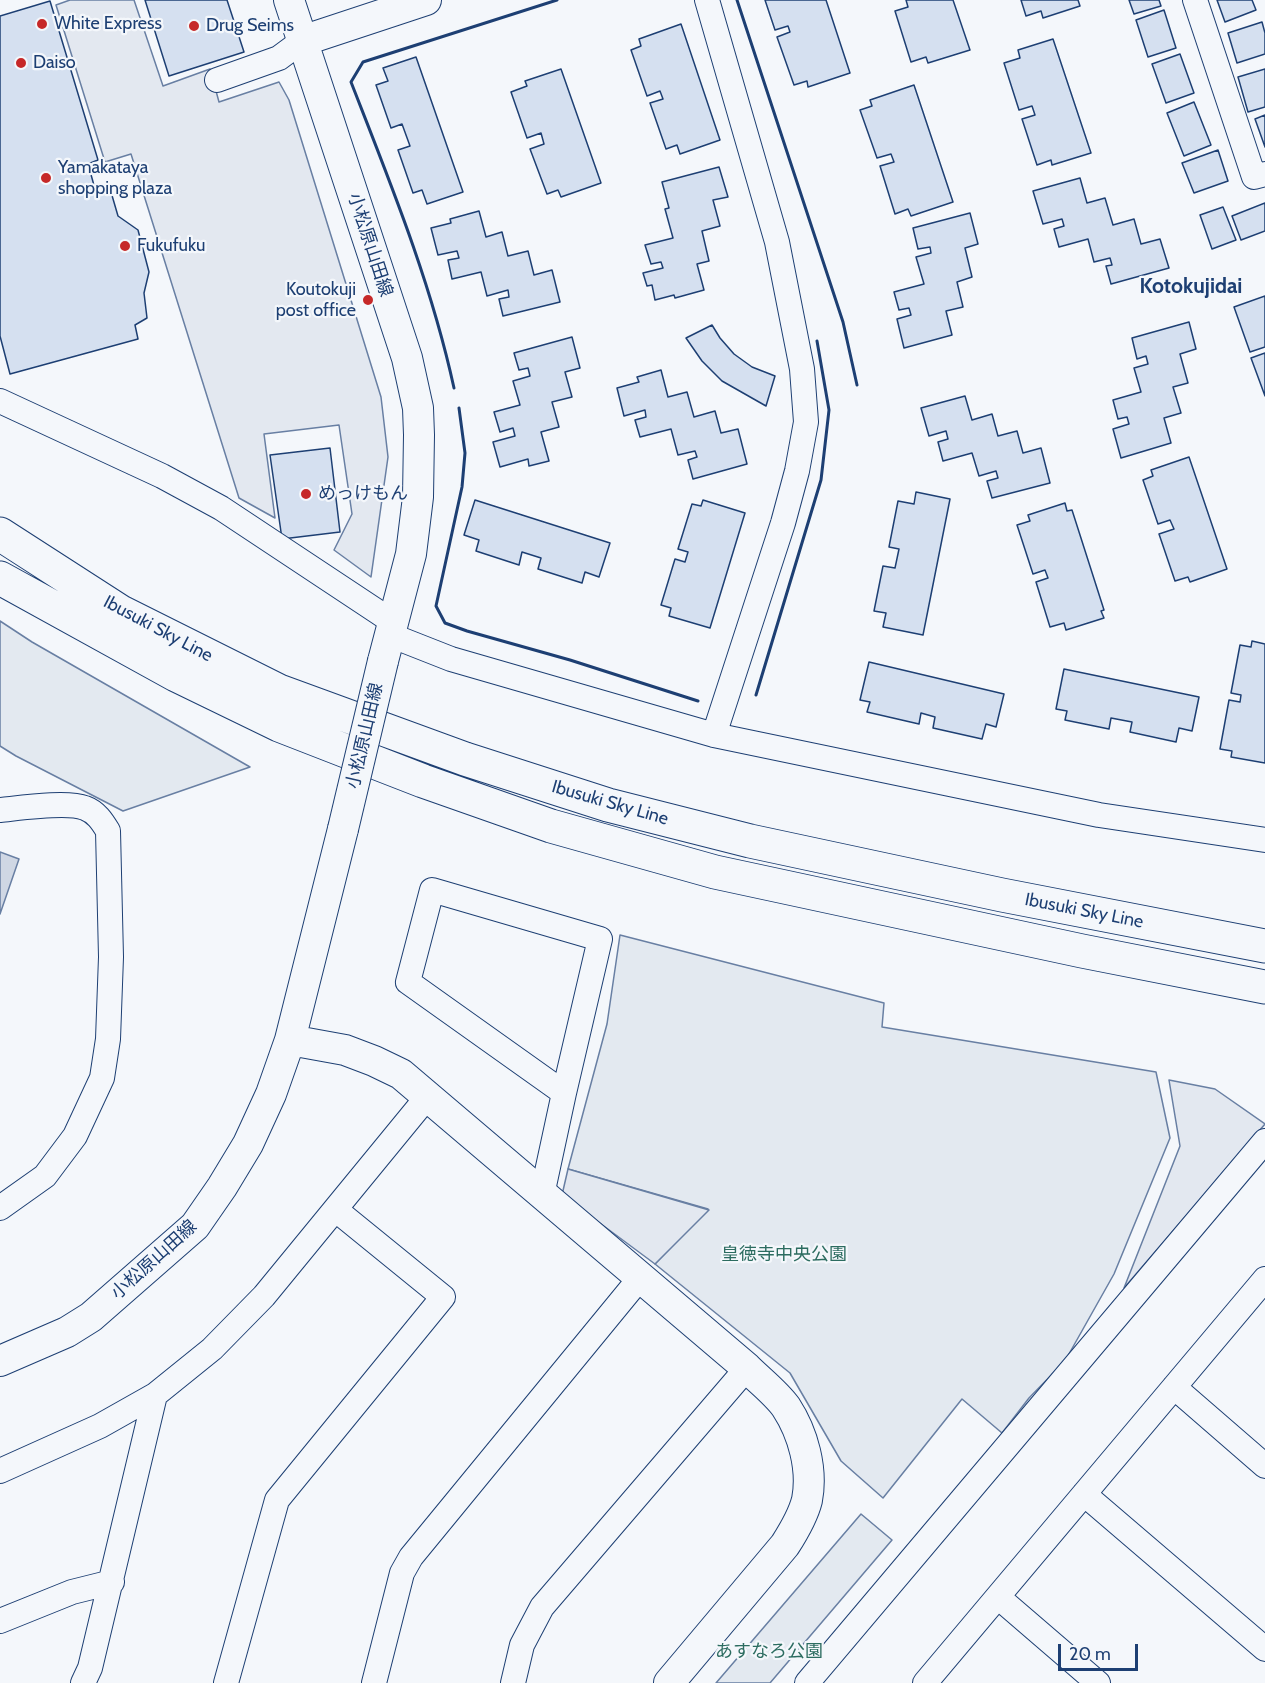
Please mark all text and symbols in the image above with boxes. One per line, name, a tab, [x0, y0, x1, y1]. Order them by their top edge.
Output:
place label: White Express	[54, 13, 162, 35]
place label: Drug Seims	[206, 15, 294, 37]
marker: White Express	[35, 17, 49, 31]
marker: Drug Seims	[187, 19, 201, 33]
place label: Daiso	[33, 52, 76, 74]
marker: Daiso	[14, 56, 28, 70]
place label: Yamakataya shopping plaza	[58, 157, 172, 200]
marker: Yamakataya shopping plaza	[39, 171, 53, 185]
street label: 小松原山田線	[343, 190, 397, 300]
place label: Fukufuku	[137, 235, 206, 257]
marker: Fukufuku	[118, 239, 132, 253]
district label: Kotokujidai	[1140, 274, 1242, 300]
place label: Koutokuji post office	[276, 279, 356, 322]
marker: Koutokuji post office	[361, 293, 375, 307]
place label: めっけもん	[318, 483, 408, 505]
marker: めっけもん	[299, 487, 313, 501]
street label: Ibusuki Sky Line	[100, 591, 216, 667]
street label: 小松原山田線	[342, 681, 388, 791]
street label: Ibusuki Sky Line	[549, 776, 671, 830]
street label: Ibusuki Sky Line	[1023, 889, 1145, 933]
street label: 小松原山田線	[107, 1216, 201, 1304]
park label: 皇徳寺中央公園	[721, 1244, 847, 1266]
scale bar	[1061, 1632, 1140, 1670]
park label: あすなろ公園	[715, 1641, 823, 1663]
text: 20 m	[1069, 1643, 1111, 1665]

